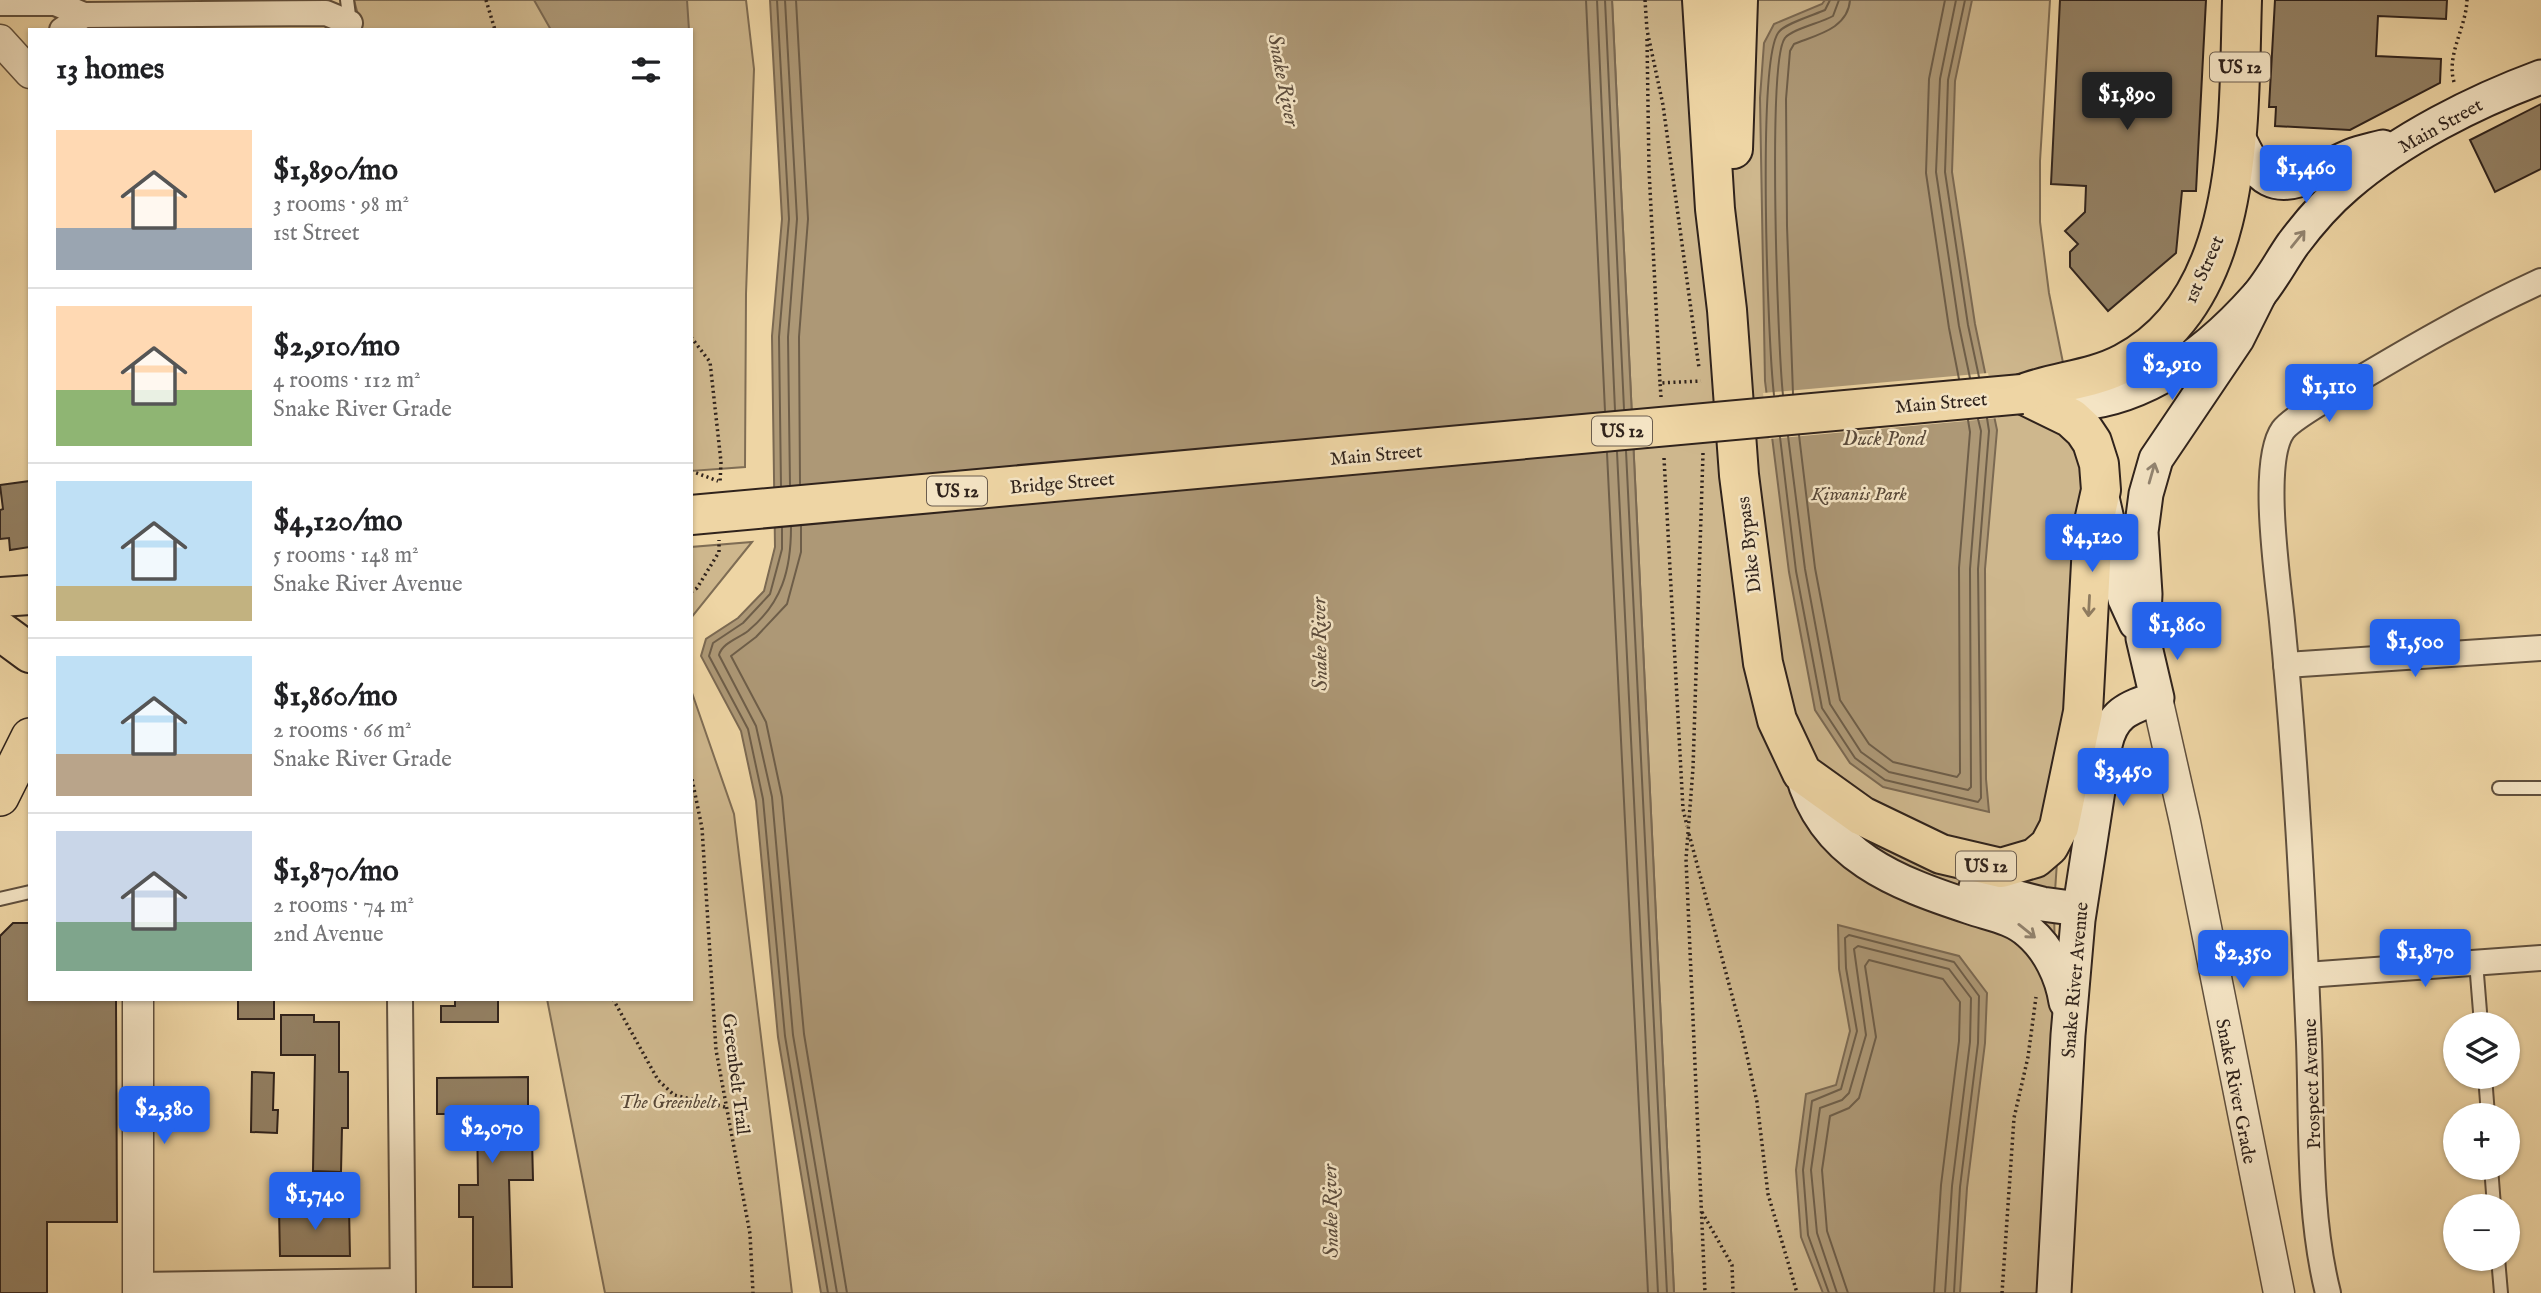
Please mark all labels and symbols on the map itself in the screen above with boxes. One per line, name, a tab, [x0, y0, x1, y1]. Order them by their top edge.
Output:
water label: Snake River	[1260, 32, 1305, 130]
road number: US 12	[2210, 52, 2270, 82]
pin: $1,890	[2070, 72, 2184, 132]
street label: Main Street	[2395, 94, 2488, 160]
pin: $1,460	[2249, 146, 2363, 205]
one-way arrow	[2290, 231, 2305, 249]
street label: 1st Street	[2179, 232, 2231, 307]
pin: $2,910	[2115, 342, 2229, 402]
pin: $1,110	[2272, 364, 2386, 424]
street label: Main Street	[1894, 388, 1989, 420]
road number: US 12	[1592, 416, 1652, 446]
water label: Duck Pond	[1843, 426, 1928, 453]
street label: Main Street	[1329, 440, 1424, 472]
one-way arrow	[2147, 462, 2160, 484]
street label: Bridge Street	[1009, 467, 1116, 501]
road number: US 12	[927, 476, 987, 505]
park label: Kiwanis Park	[1810, 483, 1907, 507]
street label: Dike Bypass	[1732, 495, 1768, 594]
pin: $4,120	[2035, 514, 2149, 574]
one-way arrow	[2082, 594, 2095, 617]
water label: Snake River	[1306, 596, 1335, 691]
pin: $1,860	[2120, 602, 2234, 662]
pin: $1,500	[2358, 620, 2472, 679]
pin: $3,450	[2066, 748, 2180, 808]
road number: US 12	[1956, 852, 2016, 880]
street label: Snake River Avenue	[2057, 901, 2095, 1059]
one-way arrow	[2017, 924, 2035, 939]
pin: $2,350	[2186, 930, 2300, 990]
pin: $1,870	[2368, 930, 2482, 989]
street label: Greenbelt Trail	[716, 1012, 754, 1137]
street label: Snake River Grade	[2209, 1017, 2261, 1166]
street label: Prospect Avenue	[2299, 1018, 2327, 1150]
pin: $2,380	[107, 1086, 221, 1146]
park label: The Greenbelt	[619, 1091, 718, 1115]
pin: $2,070	[435, 1106, 549, 1165]
water label: Snake River	[1317, 1163, 1346, 1258]
pin: $1,740	[258, 1172, 372, 1232]

